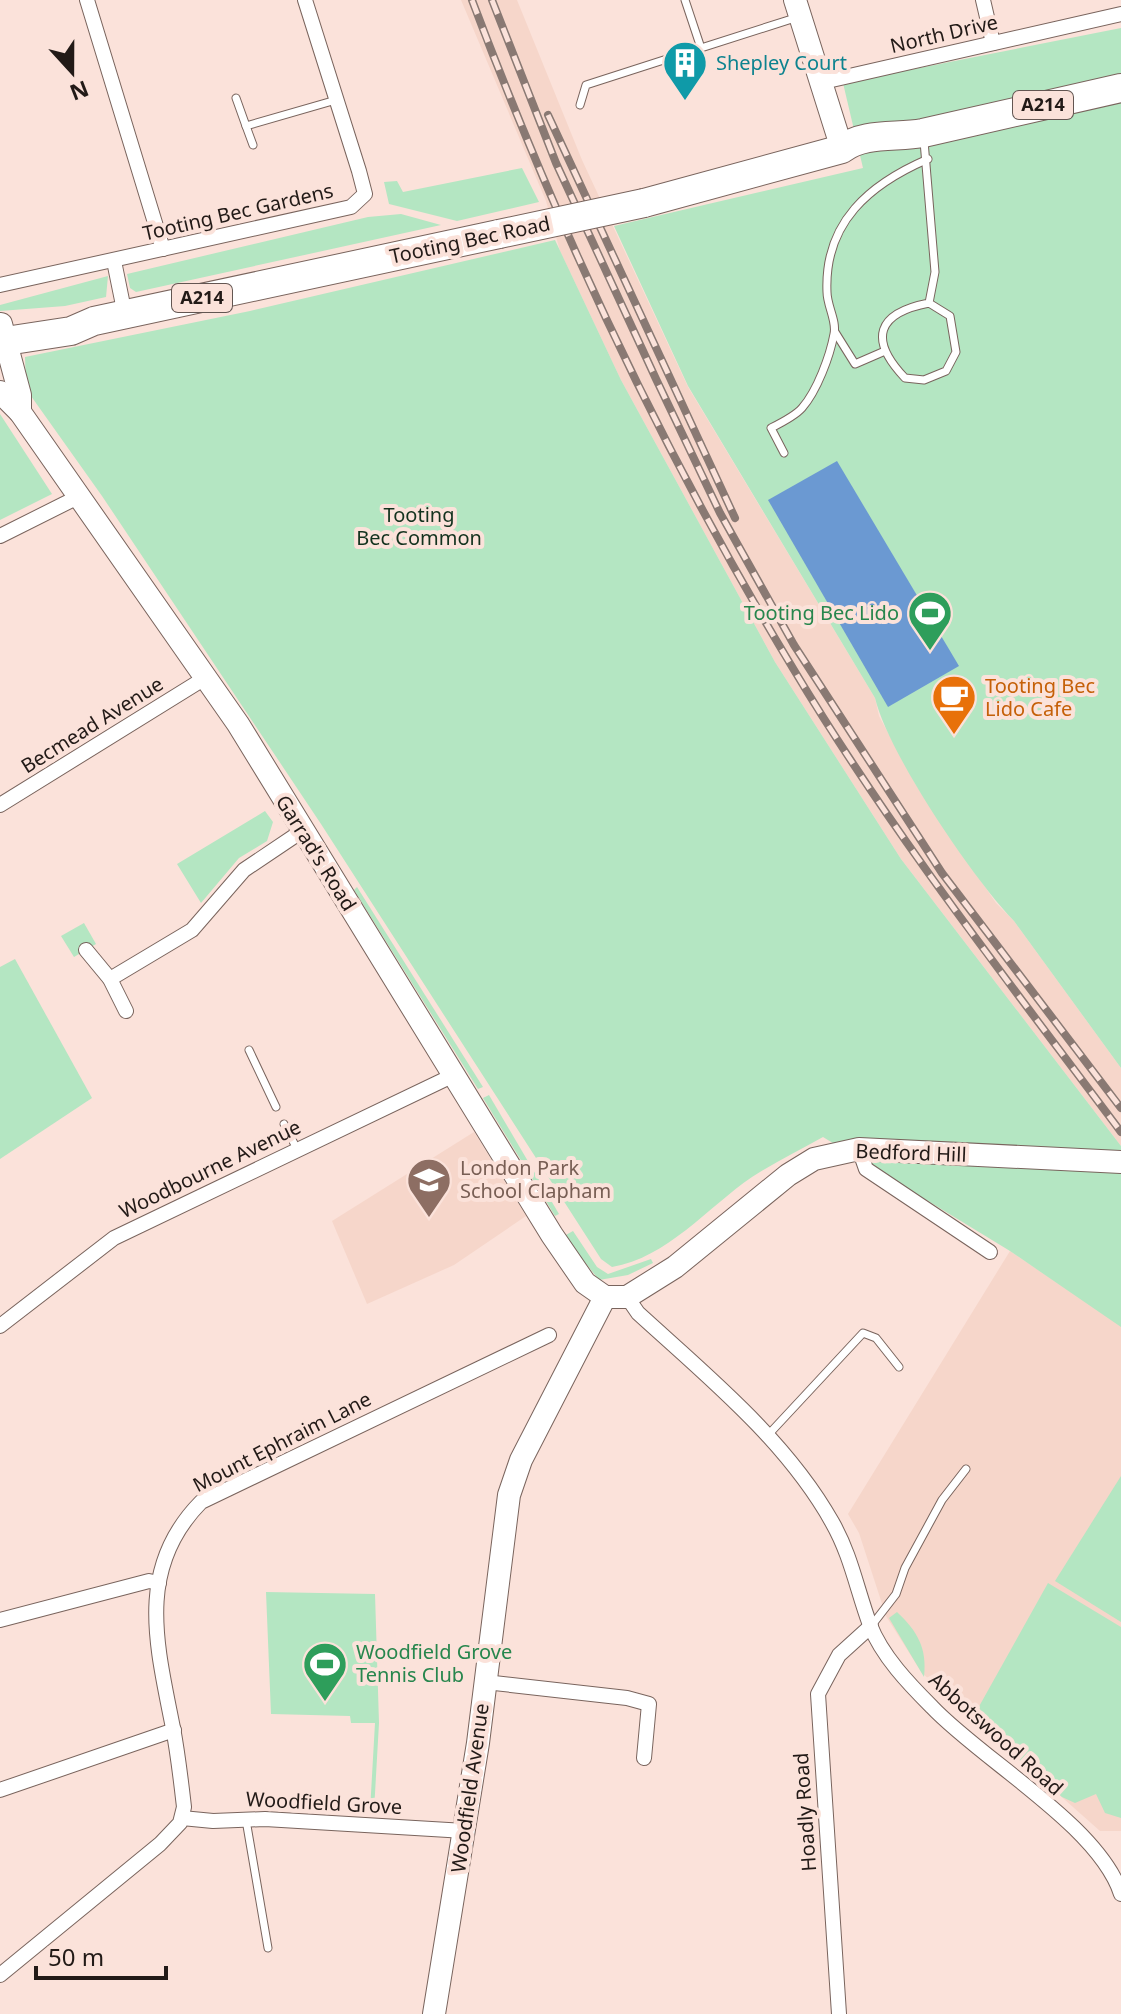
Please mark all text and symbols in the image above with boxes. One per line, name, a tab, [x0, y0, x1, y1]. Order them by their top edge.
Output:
street label: North Drive	[887, 8, 1000, 59]
north arrow	[32, 32, 112, 112]
building icon: Shepley Court	[661, 39, 709, 102]
place label: Shepley Court	[716, 49, 847, 76]
text: N	[66, 74, 93, 109]
road number: A214	[1013, 91, 1073, 119]
street label: Tooting Bec Gardens	[140, 176, 336, 247]
street label: Tooting Bec Road	[387, 209, 553, 270]
road number: A214	[172, 284, 232, 312]
park label: Tooting Bec Common	[356, 501, 482, 551]
sports icon: Tooting Bec Lido	[906, 589, 954, 652]
place label: Tooting Bec Lido	[744, 599, 899, 626]
street label: Becmead Avenue	[16, 670, 168, 779]
place label: Tooting Bec Lido Cafe	[985, 672, 1095, 722]
cafe icon: Tooting Bec Lido Cafe	[930, 673, 978, 736]
street label: Garrad's Road	[270, 790, 363, 916]
street label: Woodbourne Avenue	[115, 1113, 305, 1224]
street label: Bedford Hill	[855, 1137, 967, 1168]
place label: London Park School Clapham	[460, 1154, 611, 1204]
school or university icon: London Park School Clapham	[405, 1156, 453, 1219]
street label: Mount Ephraim Lane	[188, 1385, 376, 1498]
place label: Woodfield Grove Tennis Club	[356, 1638, 512, 1688]
sports icon: Woodfield Grove Tennis Club	[301, 1640, 349, 1703]
street label: Abbotswood Road	[923, 1666, 1069, 1801]
street label: Woodfield Avenue	[444, 1701, 495, 1874]
street label: Hoadly Road	[787, 1752, 822, 1872]
street label: Woodfield Grove	[245, 1785, 403, 1820]
scale bar	[36, 1930, 166, 1980]
text: 50 m	[48, 1940, 104, 1973]

